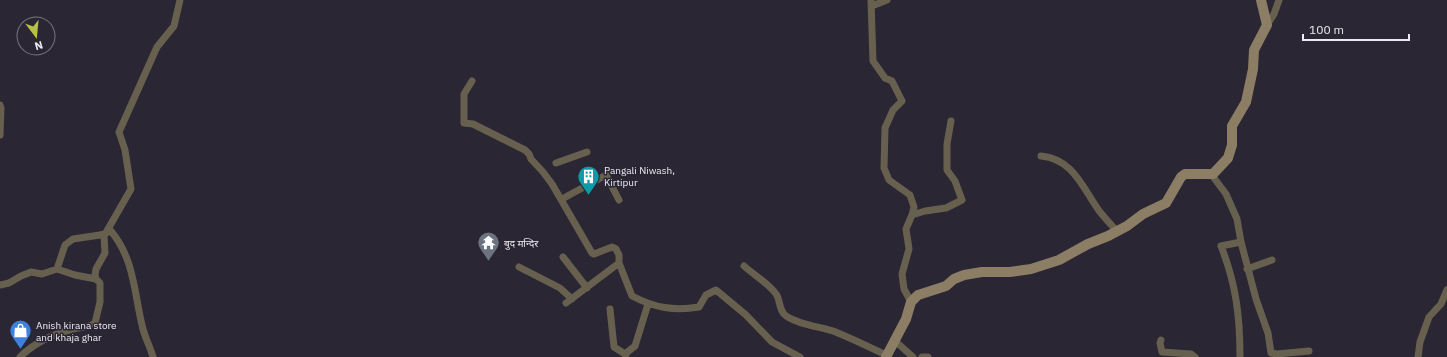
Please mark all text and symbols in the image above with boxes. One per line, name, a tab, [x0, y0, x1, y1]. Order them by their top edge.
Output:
north arrow	[16, 16, 56, 56]
scale bar	[1303, 16, 1409, 42]
text: 100 m	[1309, 22, 1344, 37]
text: N	[33, 38, 45, 53]
building icon: Pangali Niwash, Kirtipur	[576, 163, 602, 196]
place label: Pangali Niwash, Kirtipur	[604, 164, 675, 189]
temple icon: बुद मन्दिर	[476, 230, 502, 263]
place label: बुद मन्दिर	[504, 237, 539, 250]
shop icon: Anish kirana store and khaja ghar	[8, 318, 34, 351]
place label: Anish kirana store and khaja ghar	[36, 319, 117, 344]

